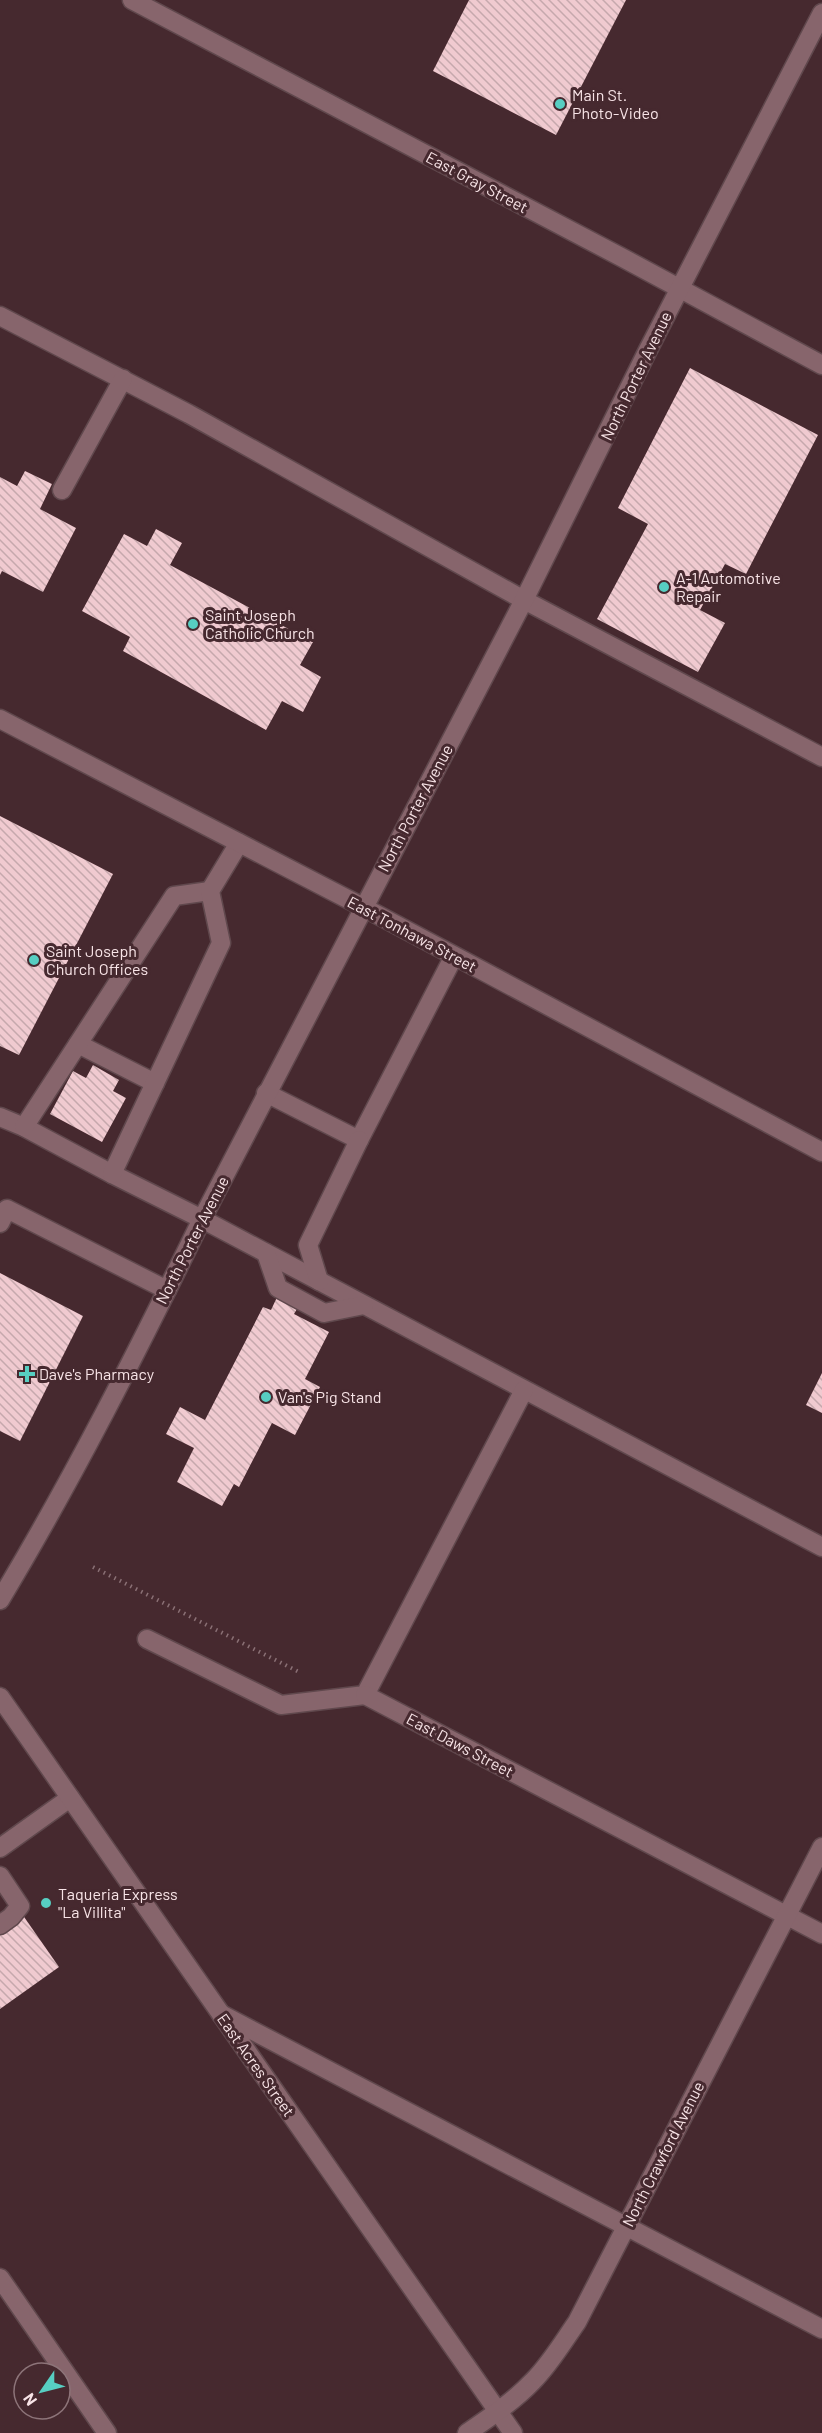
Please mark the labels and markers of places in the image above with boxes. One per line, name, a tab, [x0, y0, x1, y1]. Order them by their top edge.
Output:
place label: Main St. Photo-Video	[572, 85, 659, 122]
marker: Main St. Photo-Video	[553, 97, 567, 111]
place label: A-1 Automotive Repair	[676, 568, 781, 605]
marker: A-1 Automotive Repair	[657, 580, 671, 594]
place label: Saint Joseph Catholic Church	[205, 605, 315, 642]
marker: Saint Joseph Catholic Church	[186, 617, 200, 631]
place label: Saint Joseph Church Offices	[46, 941, 148, 978]
marker: Saint Joseph Church Offices	[27, 953, 41, 967]
place label: Dave's Pharmacy	[39, 1364, 155, 1383]
marker: Dave's Pharmacy	[20, 1367, 34, 1381]
place label: Van's Pig Stand	[278, 1387, 381, 1406]
marker: Van's Pig Stand	[259, 1390, 273, 1404]
place label: Taqueria Express "La Villita"	[58, 1884, 178, 1921]
marker: Taqueria Express "La Villita"	[39, 1896, 53, 1910]

